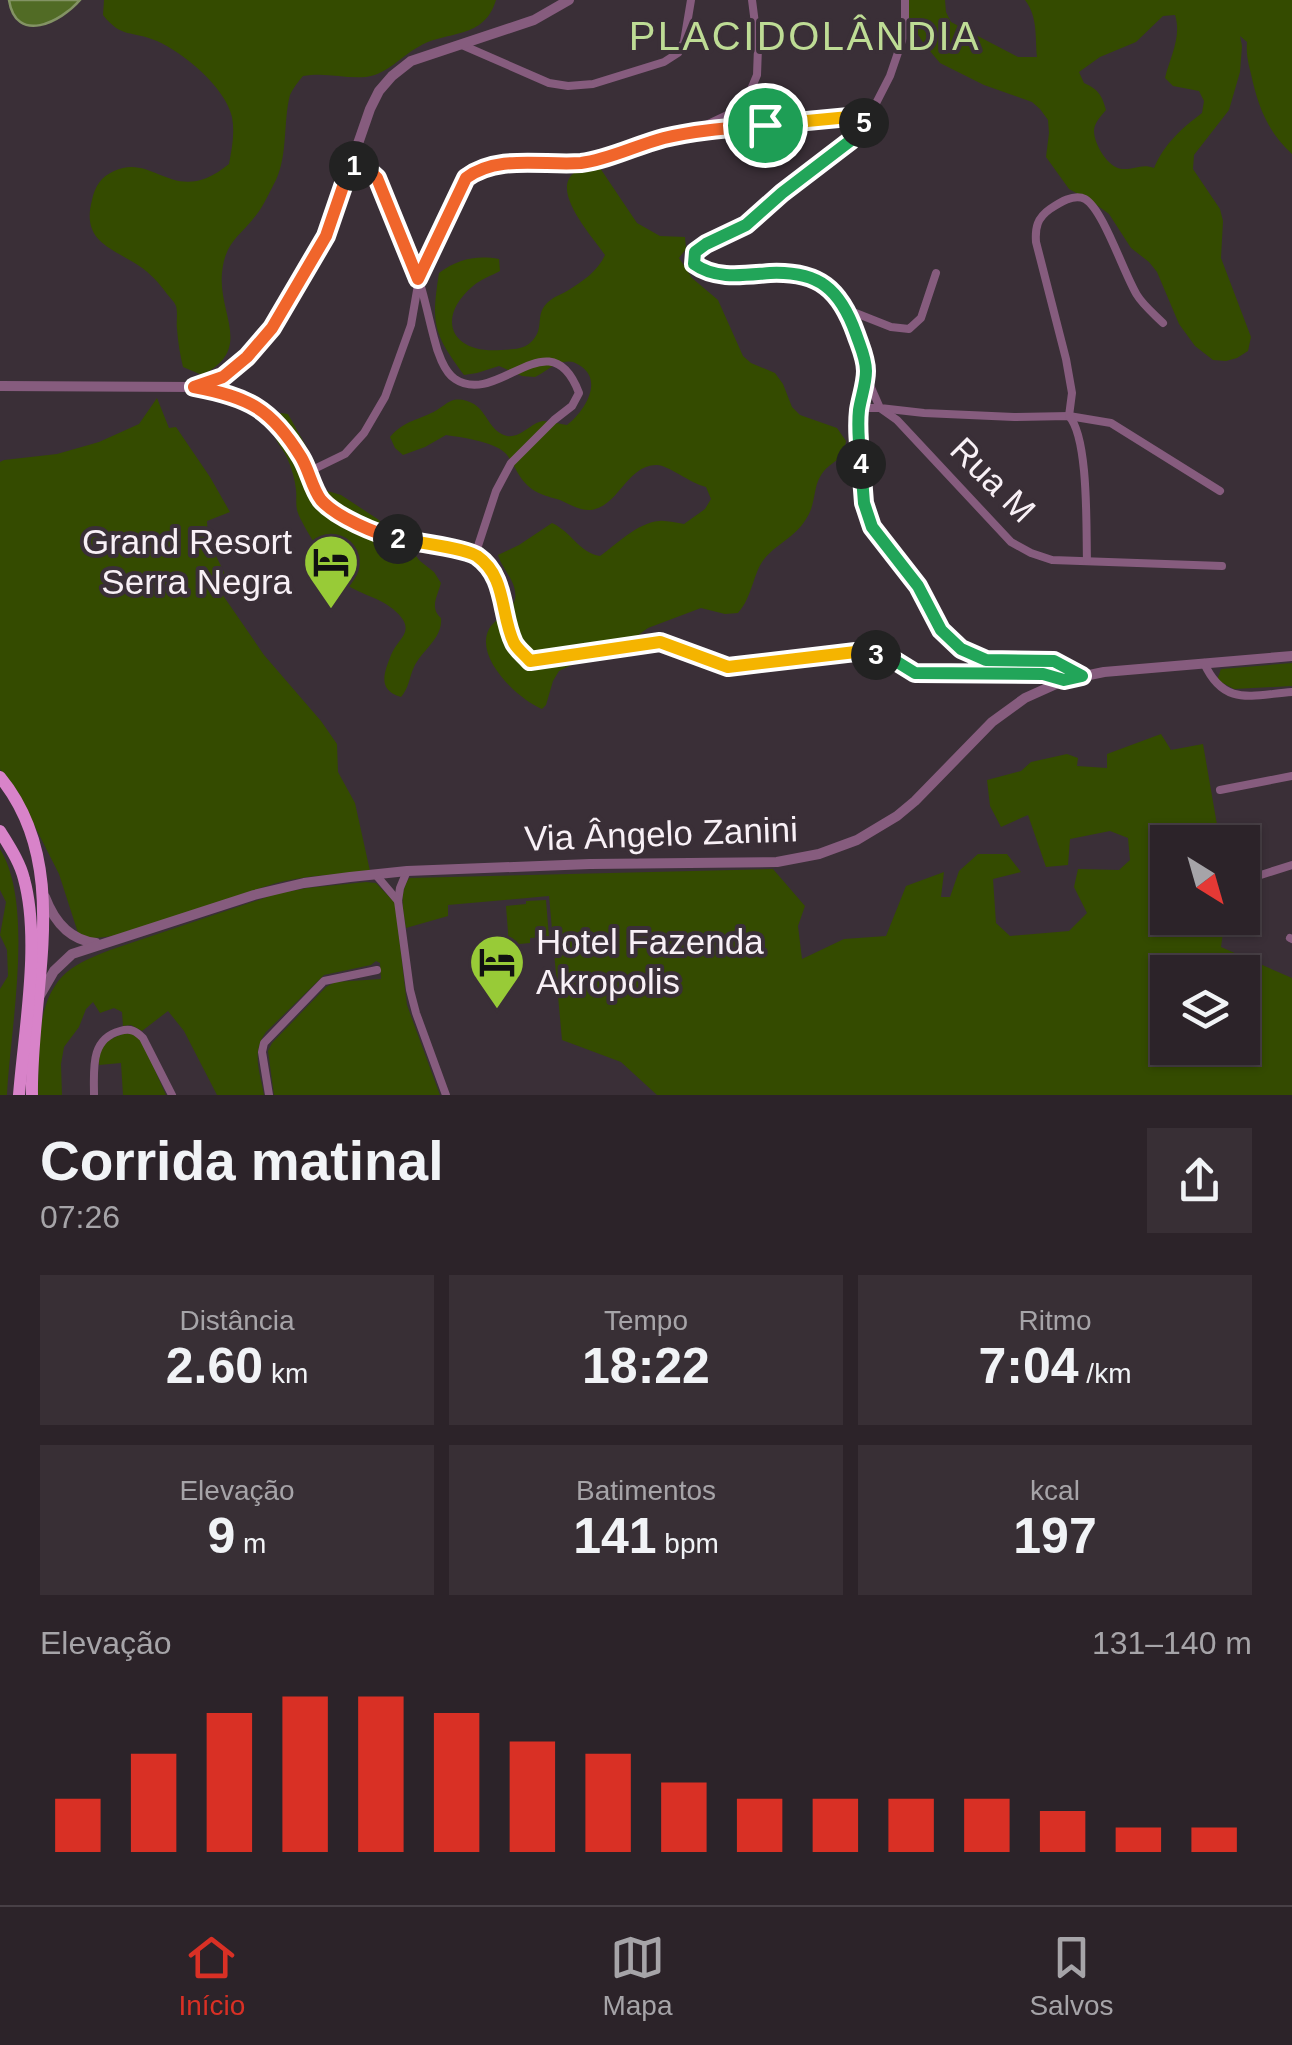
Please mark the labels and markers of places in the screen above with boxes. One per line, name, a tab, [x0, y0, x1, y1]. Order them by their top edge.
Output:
pin	[723, 83, 808, 168]
pin: 5	[839, 98, 889, 148]
pin: 1	[329, 141, 379, 191]
pin: 4	[836, 439, 886, 489]
pin: 2	[373, 514, 423, 564]
place label: Grand Resort Serra Negra	[82, 522, 293, 601]
hotel icon: Grand Resort Serra Negra	[301, 532, 361, 611]
pin: 3	[851, 630, 901, 680]
place label: Hotel Fazenda Akropolis	[536, 922, 764, 1001]
hotel icon: Hotel Fazenda Akropolis	[467, 932, 527, 1011]

